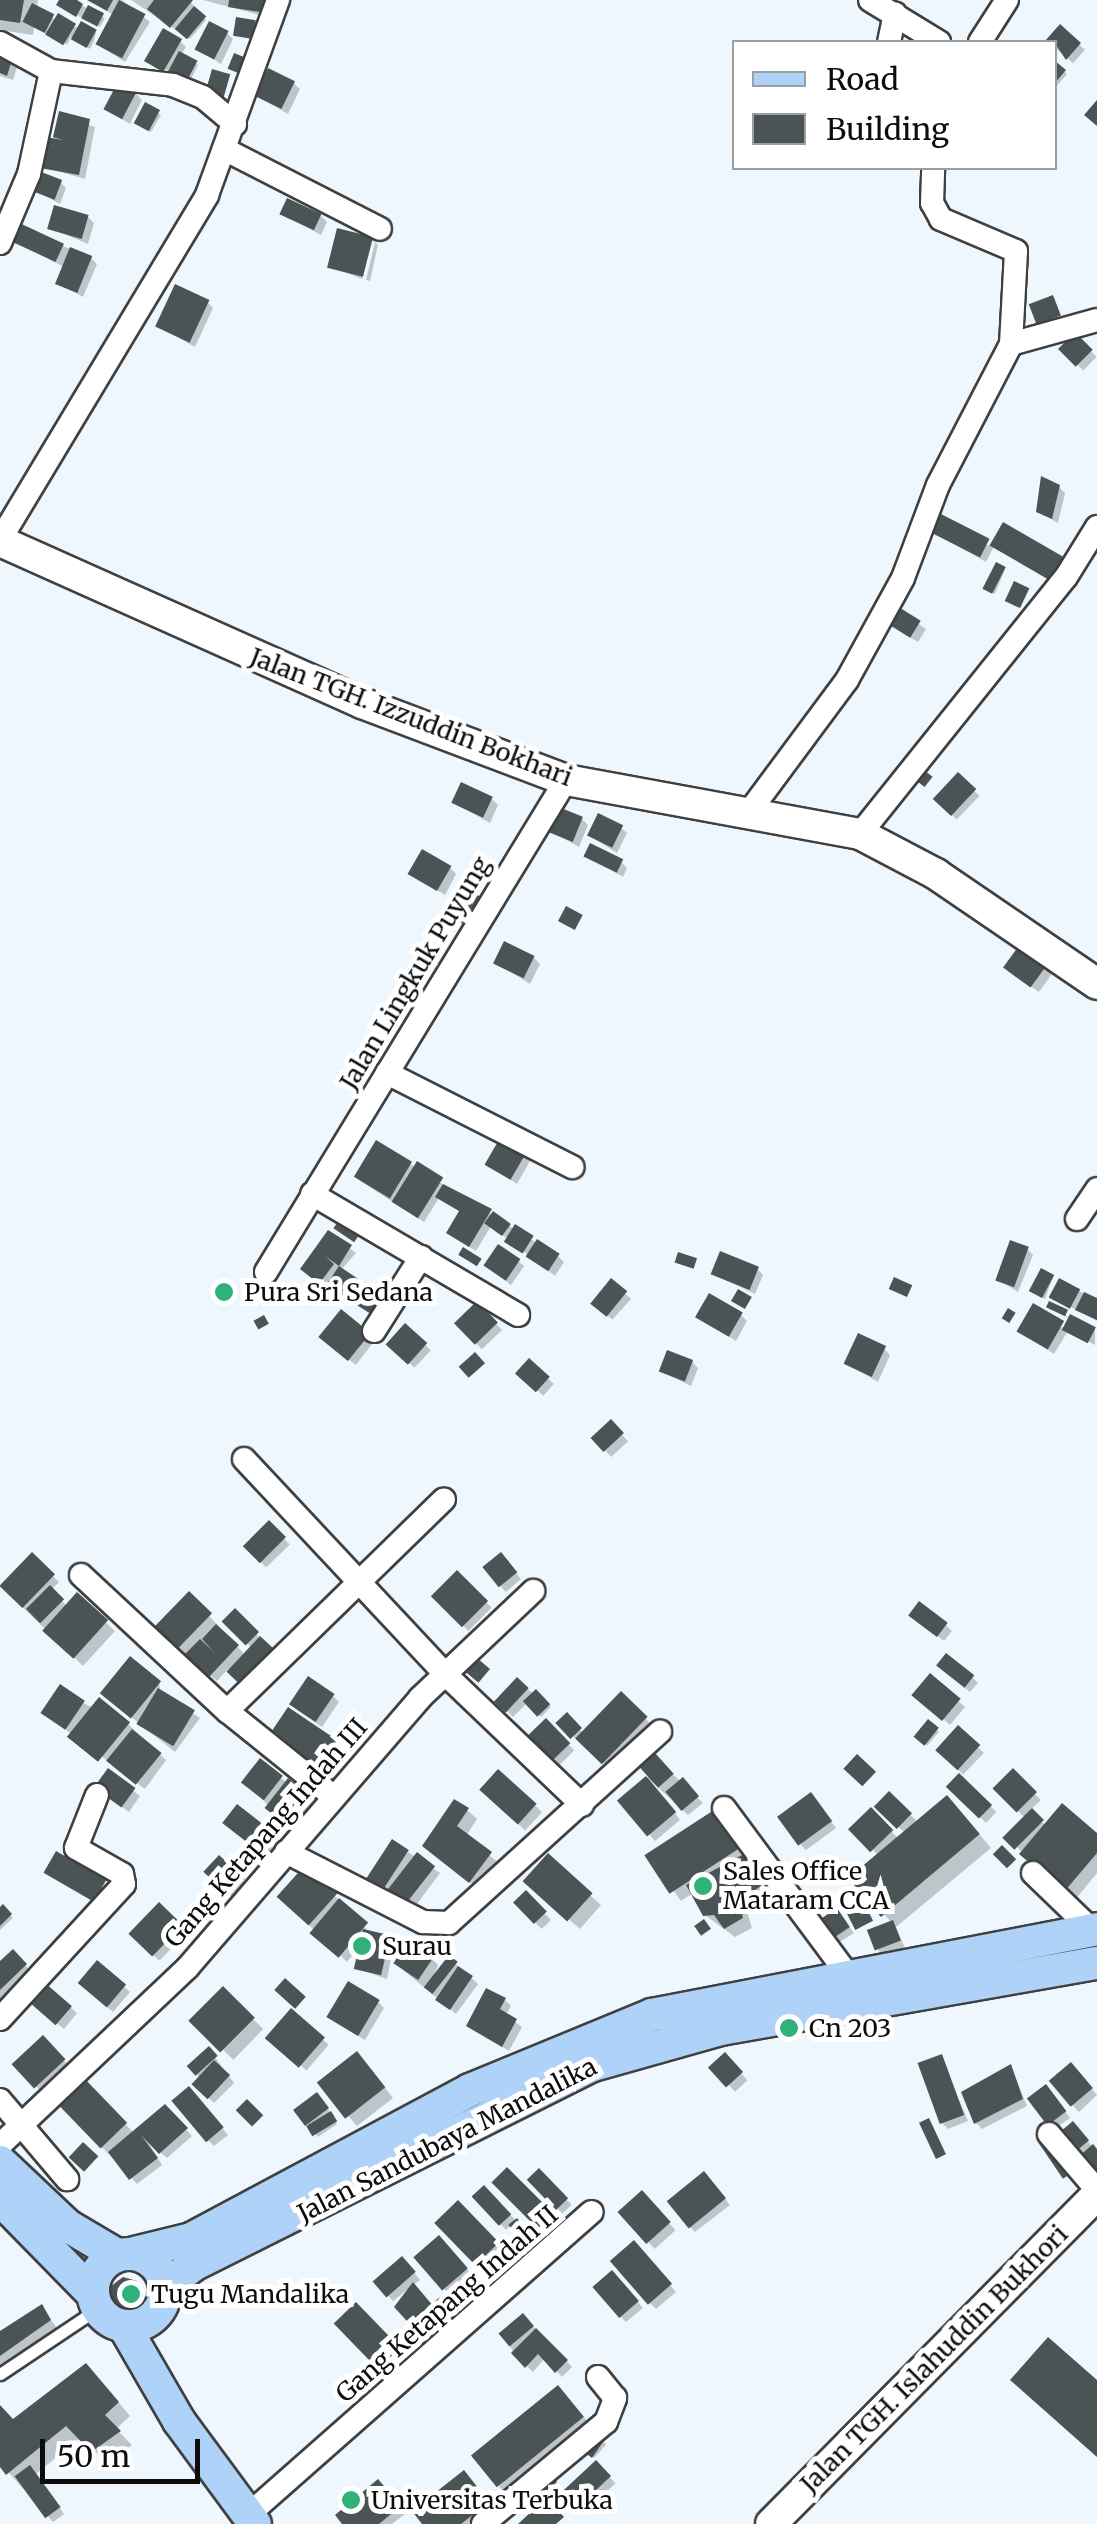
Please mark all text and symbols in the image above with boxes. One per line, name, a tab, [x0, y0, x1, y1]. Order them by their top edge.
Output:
legend	[732, 40, 1057, 170]
text: Road	[826, 60, 899, 98]
text: Building	[826, 110, 949, 148]
street label: Jalan TGH. Izzuddin Bokhari	[246, 642, 576, 792]
street label: Jalan Lingkuk Puyung	[334, 851, 496, 1095]
place label: Pura Sri Sedana	[244, 1277, 433, 1307]
marker: Pura Sri Sedana	[213, 1281, 235, 1303]
street label: Gang Ketapang Indah III	[158, 1712, 374, 1954]
place label: Sales Office Mataram CCA	[723, 1857, 889, 1916]
marker: Sales Office Mataram CCA	[692, 1875, 714, 1897]
place label: Surau	[382, 1931, 452, 1961]
marker: Surau	[351, 1935, 373, 1957]
place label: Cn 203	[809, 2013, 891, 2043]
marker: Cn 203	[778, 2017, 800, 2039]
street label: Jalan Sandubaya Mandalika	[292, 2051, 602, 2229]
street label: Gang Ketapang Indah II	[330, 2200, 564, 2408]
street label: Jalan TGH. Islahuddin Bukhori	[794, 2219, 1074, 2499]
place label: Tugu Mandalika	[151, 2279, 349, 2309]
marker: Tugu Mandalika	[120, 2283, 142, 2305]
scale bar	[45, 2419, 205, 2481]
text: 50 m	[57, 2437, 130, 2475]
place label: Universitas Terbuka	[371, 2485, 613, 2515]
marker: Universitas Terbuka	[340, 2489, 362, 2511]

